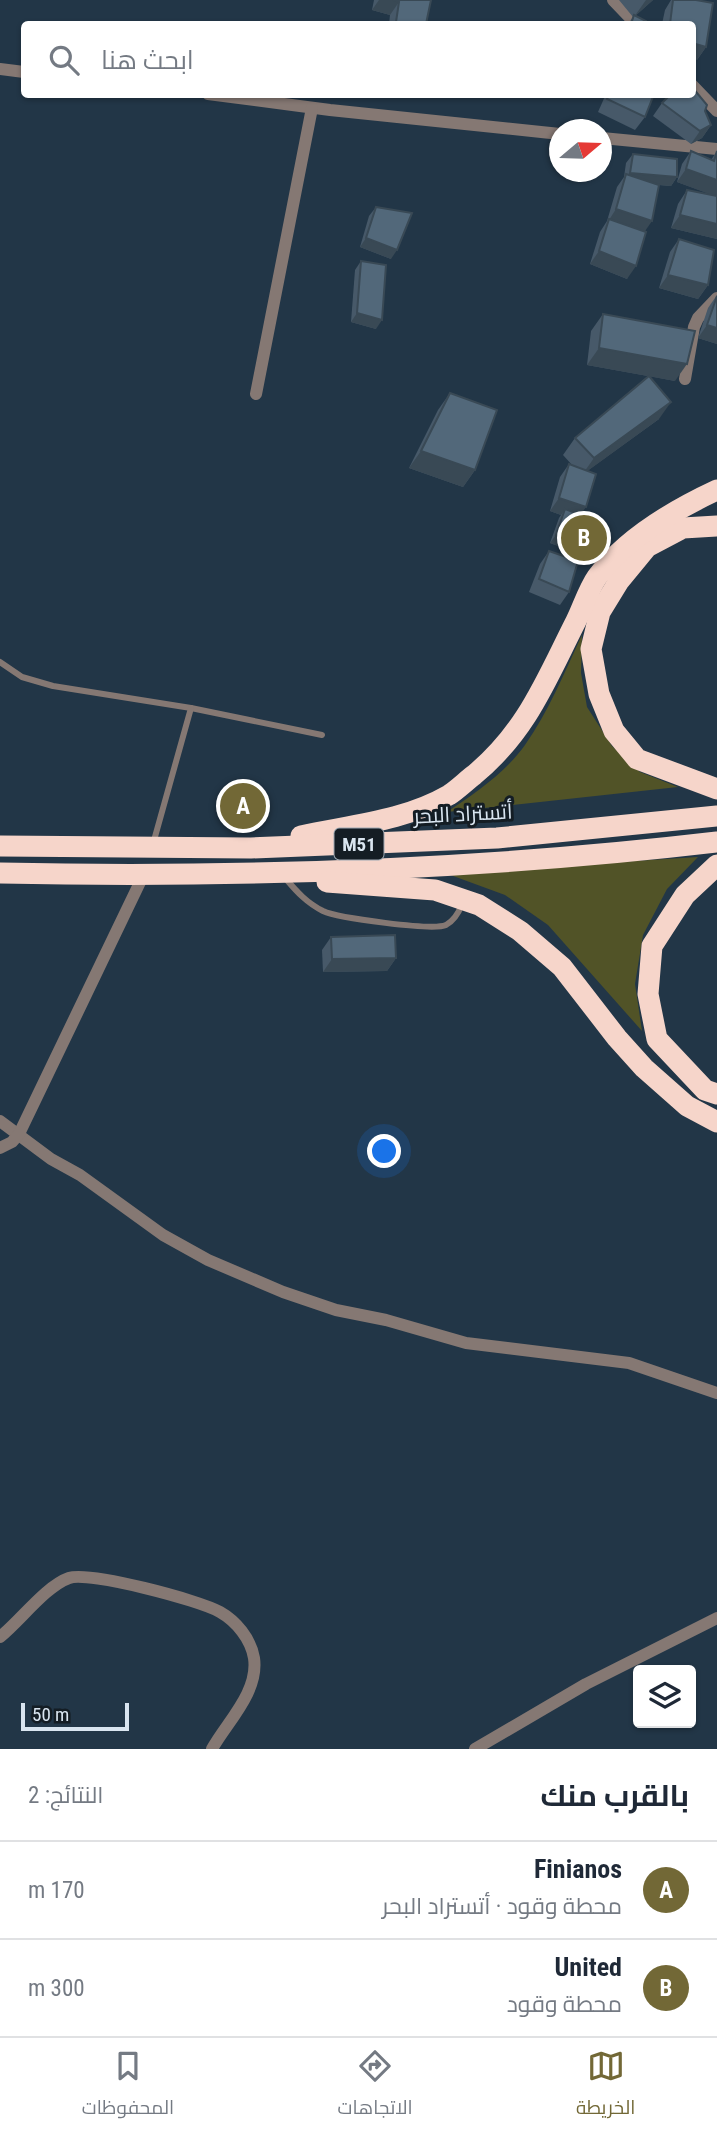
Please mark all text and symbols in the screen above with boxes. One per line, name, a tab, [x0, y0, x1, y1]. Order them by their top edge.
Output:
search box	[21, 21, 696, 98]
icon: search	[45, 41, 83, 79]
text: ابحث هنا	[101, 45, 194, 75]
north arrow	[549, 119, 612, 182]
pin: B	[561, 512, 607, 564]
pin: A	[220, 780, 266, 832]
street label: أتستراد البحر	[412, 798, 513, 829]
road number: M51	[334, 828, 384, 860]
your location	[367, 1134, 401, 1168]
map controls	[633, 1665, 696, 1728]
button: layers	[633, 1665, 696, 1728]
scale bar	[21, 1700, 130, 1732]
text: 50 m	[32, 1703, 69, 1726]
text: بالقرب منك	[541, 1778, 689, 1813]
text: النتائج: 2	[28, 1782, 103, 1809]
text: Finianos	[534, 1854, 622, 1884]
text: 170 m	[28, 1877, 85, 1904]
text: A	[659, 1877, 673, 1904]
text: محطة وقود · أتستراد البحر	[382, 1893, 622, 1920]
text: United	[555, 1952, 622, 1982]
text: 300 m	[28, 1975, 85, 2002]
text: B	[660, 1975, 672, 2002]
text: محطة وقود	[507, 1991, 622, 2018]
tab: المحفوظات	[82, 2047, 174, 2125]
tab: الاتجاهات	[337, 2047, 413, 2125]
tab: الخريطة	[576, 2047, 635, 2125]

